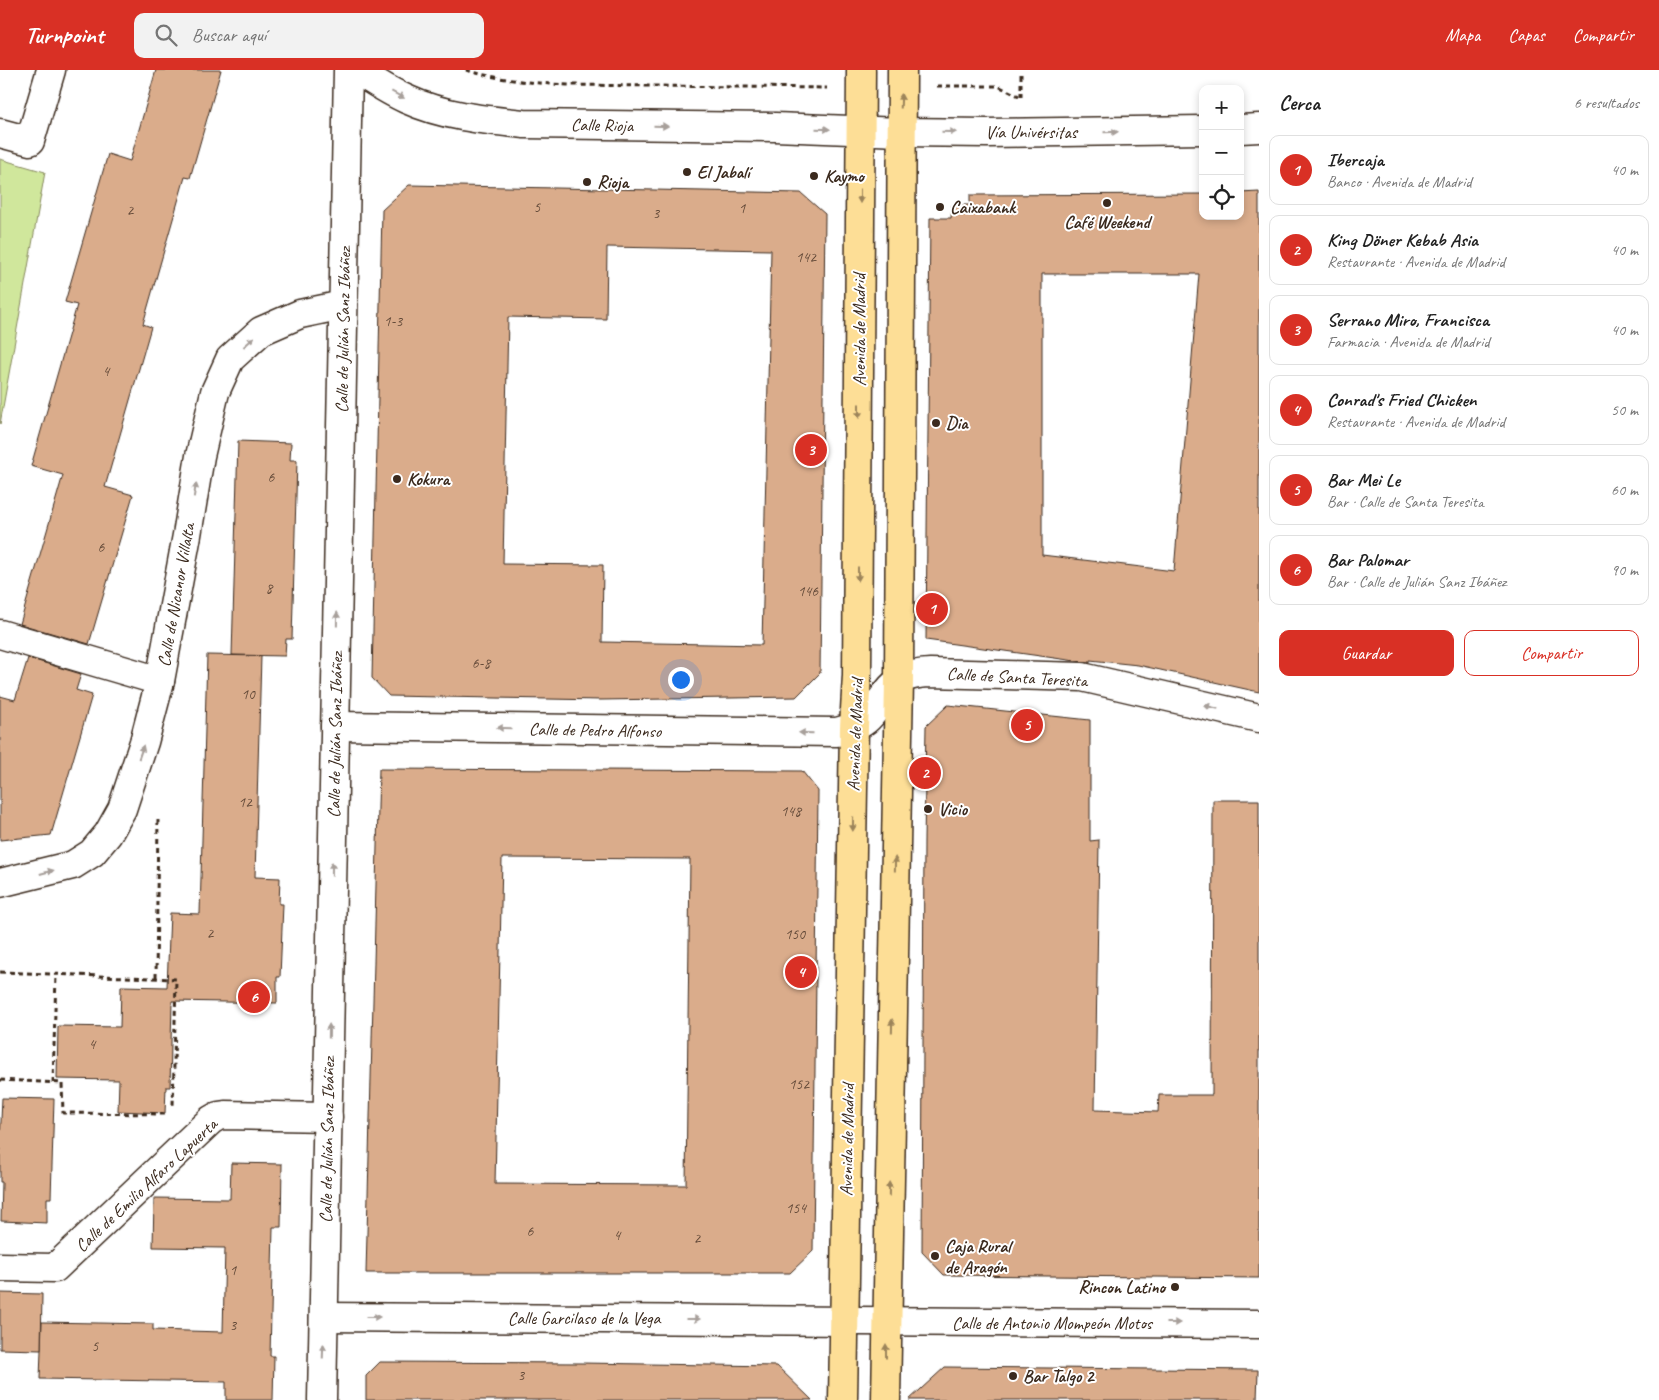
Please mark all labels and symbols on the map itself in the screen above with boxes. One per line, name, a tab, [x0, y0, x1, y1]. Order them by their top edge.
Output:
one-way arrow	[391, 91, 405, 99]
one-way arrow	[897, 93, 905, 109]
street label: Calle Rioja	[571, 113, 635, 137]
street label: Vía Univérsitas	[985, 121, 1079, 143]
one-way arrow	[653, 122, 669, 130]
one-way arrow	[816, 125, 832, 133]
one-way arrow	[941, 128, 957, 136]
one-way arrow	[1104, 128, 1120, 136]
place label: El Jabalí	[697, 161, 753, 183]
place label: Kaymo	[824, 165, 865, 187]
marker: El Jabalí	[681, 166, 693, 178]
marker: Kaymo	[808, 170, 820, 182]
place label: Rioja	[597, 171, 630, 193]
marker: Rioja	[581, 176, 593, 188]
one-way arrow	[856, 189, 864, 205]
place label: Caixabank	[950, 196, 1017, 218]
marker: Café Weekend	[1101, 197, 1113, 209]
house number: 5	[534, 198, 542, 217]
house number: 1	[739, 199, 747, 218]
house number: 2	[127, 201, 135, 220]
marker: Caixabank	[934, 201, 946, 213]
house number: 3	[653, 204, 661, 223]
place label: Café Weekend	[1064, 211, 1153, 233]
street label: Calle de Julián Sanz Ibáñez	[331, 245, 355, 413]
house number: 142	[796, 248, 817, 267]
street label: Avenida de Madrid	[848, 271, 870, 386]
house number: 1-3	[384, 312, 403, 331]
one-way arrow	[242, 336, 254, 348]
house number: 4	[103, 362, 111, 381]
one-way arrow	[855, 404, 863, 420]
place label: Dia	[946, 412, 969, 434]
marker: Dia	[930, 417, 942, 429]
pin: 3	[795, 431, 827, 469]
house number: 6	[268, 468, 276, 487]
place label: Kokura	[407, 468, 451, 490]
marker: Kokura	[391, 473, 403, 485]
one-way arrow	[191, 482, 199, 498]
street label: Calle de Nicanor Villalta	[153, 520, 200, 668]
house number: 6	[98, 538, 106, 557]
one-way arrow	[854, 566, 862, 582]
house number: 8	[266, 579, 274, 598]
house number: 146	[798, 582, 819, 601]
pin: 1	[916, 590, 948, 628]
one-way arrow	[333, 611, 341, 627]
street label: Calle de Julián Sanz Ibáñez	[323, 650, 347, 818]
house number: 6-8	[472, 654, 491, 673]
street label: Calle de Santa Teresita	[946, 662, 1089, 692]
your location	[668, 667, 694, 693]
street label: Avenida de Madrid	[842, 675, 868, 792]
house number: 10	[241, 685, 256, 704]
one-way arrow	[1204, 703, 1219, 711]
pin: 5	[1011, 706, 1043, 744]
street label: Calle de Pedro Alfonso	[529, 718, 663, 742]
one-way arrow	[496, 724, 512, 732]
one-way arrow	[798, 729, 814, 737]
one-way arrow	[137, 744, 145, 759]
pin: 2	[909, 754, 941, 792]
house number: 12	[238, 793, 253, 812]
place label: Vicio	[938, 798, 968, 820]
house number: 148	[781, 802, 802, 821]
marker: Vicio	[922, 803, 934, 815]
one-way arrow	[848, 816, 856, 832]
one-way arrow	[891, 856, 899, 872]
one-way arrow	[328, 861, 336, 877]
one-way arrow	[40, 868, 55, 876]
house number: 2	[207, 924, 215, 943]
house number: 150	[785, 925, 806, 944]
pin: 4	[785, 953, 817, 991]
pin: 6	[238, 978, 270, 1016]
one-way arrow	[888, 1018, 896, 1034]
one-way arrow	[325, 1023, 333, 1039]
house number: 4	[89, 1035, 97, 1054]
street label: Calle de Julián Sanz Ibáñez	[315, 1055, 339, 1223]
house number: 152	[789, 1075, 810, 1094]
street label: Avenida de Madrid	[835, 1081, 859, 1196]
street label: Calle de Emilio Alfaro Lapuerta	[70, 1112, 223, 1257]
one-way arrow	[885, 1181, 893, 1197]
house number: 154	[786, 1199, 807, 1218]
house number: 6	[527, 1222, 535, 1241]
house number: 4	[614, 1226, 622, 1245]
house number: 2	[694, 1229, 702, 1248]
place label: Caja Rural de Aragón	[945, 1235, 1014, 1278]
marker: Caja Rural de Aragón	[929, 1250, 941, 1262]
house number: 1	[230, 1261, 238, 1280]
place label: Rincon Latino	[1078, 1276, 1166, 1298]
marker: Rincon Latino	[1169, 1281, 1181, 1293]
street label: Calle Garcilaso de la Vega	[508, 1307, 661, 1329]
street label: Calle de Antonio Mompeón Motos	[952, 1312, 1154, 1334]
one-way arrow	[365, 1313, 381, 1321]
one-way arrow	[685, 1315, 701, 1323]
house number: 3	[230, 1316, 238, 1335]
one-way arrow	[1165, 1319, 1181, 1327]
house number: 5	[92, 1337, 100, 1356]
one-way arrow	[320, 1343, 328, 1359]
one-way arrow	[882, 1343, 890, 1359]
place label: Bar Talgo 2	[1023, 1365, 1096, 1387]
house number: 3	[518, 1366, 526, 1385]
marker: Bar Talgo 2	[1007, 1370, 1019, 1382]

